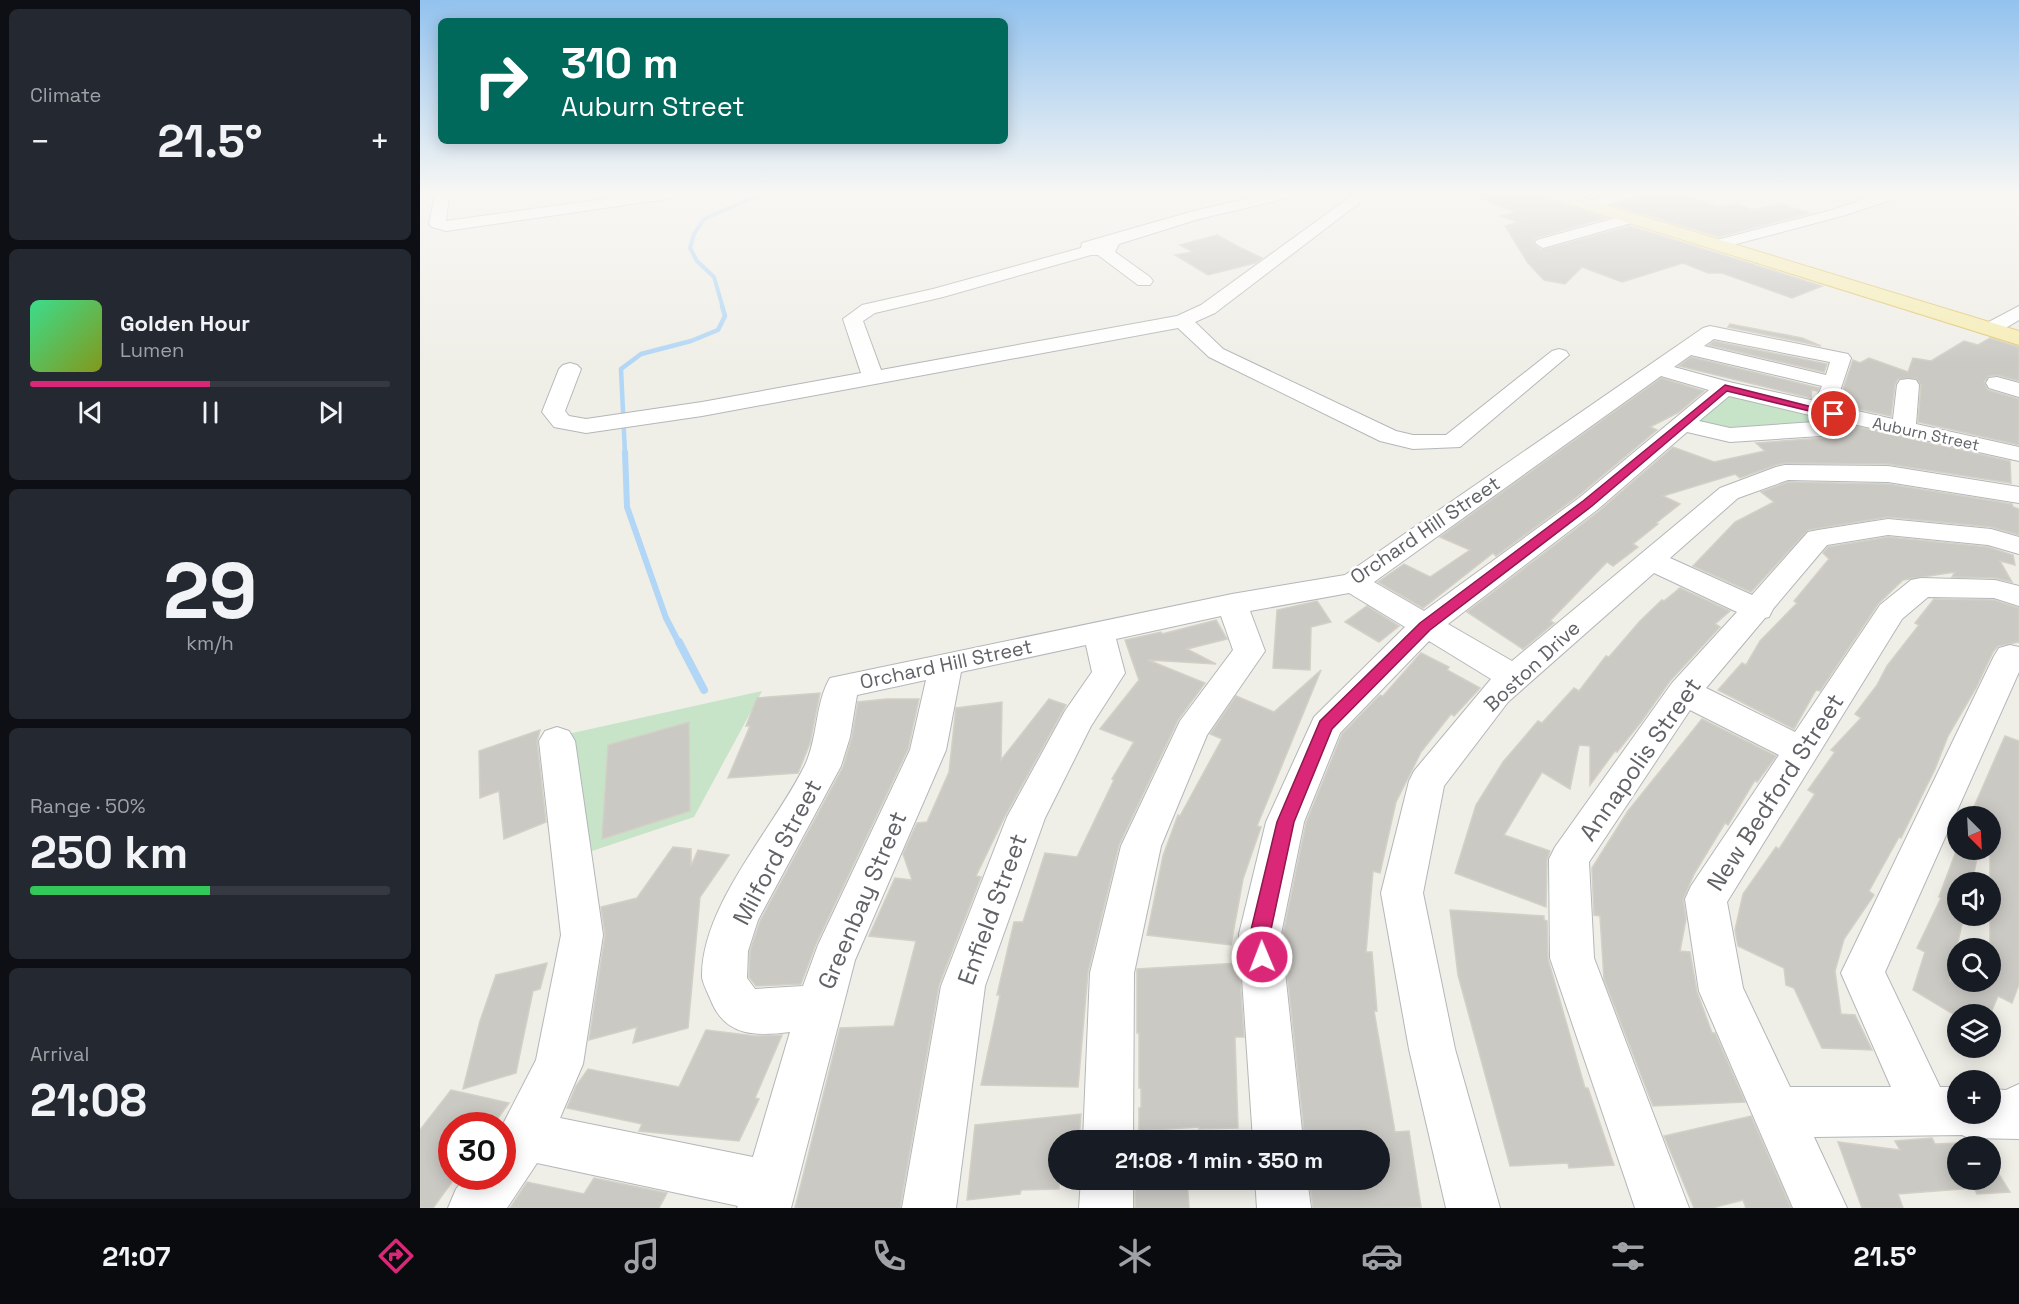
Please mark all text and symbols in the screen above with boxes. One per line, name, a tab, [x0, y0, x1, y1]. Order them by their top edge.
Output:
text: 310 m	[561, 37, 679, 90]
icon: right	[462, 42, 540, 120]
text: Climate	[30, 82, 101, 108]
text: Auburn Street	[561, 89, 745, 124]
text: 21.5°	[157, 113, 263, 170]
text: −	[30, 121, 50, 163]
text: +	[370, 121, 390, 163]
text: Golden Hour	[120, 309, 250, 337]
text: Lumen	[120, 337, 184, 363]
pin	[1808, 388, 1859, 439]
icon: previous	[74, 396, 107, 429]
icon: pause	[194, 396, 227, 429]
icon: next	[314, 396, 347, 429]
icon: arrive	[1817, 397, 1850, 430]
street label: Auburn Street	[1871, 412, 1981, 456]
street label: Orchard Hill Street	[1345, 470, 1505, 590]
text: 29	[163, 541, 257, 641]
street label: Boston Drive	[1478, 615, 1586, 717]
text: km/h	[186, 630, 234, 656]
street label: Orchard Hill Street	[857, 633, 1035, 695]
street label: Annapolis Street	[1572, 671, 1708, 847]
street label: New Bedford Street	[1700, 687, 1850, 897]
street label: Milford Street	[726, 774, 828, 930]
text: Range · 50%	[30, 793, 145, 819]
street label: Greenbay Street	[810, 806, 914, 994]
north arrow	[1947, 806, 2001, 860]
map controls	[1947, 806, 2001, 1190]
text: 250 km	[30, 824, 188, 881]
street label: Enfield Street	[950, 829, 1034, 989]
button: sound	[1947, 872, 2001, 926]
position arrow	[1230, 925, 1294, 989]
button: search	[1947, 938, 2001, 992]
button: layers	[1947, 1004, 2001, 1058]
text: Arrival	[30, 1041, 89, 1067]
button: +	[1947, 1070, 2001, 1124]
text: 21:08	[30, 1072, 147, 1129]
speed limit sign: 30	[438, 1112, 516, 1190]
button: −	[1947, 1136, 2001, 1190]
text: 21:08 · 1 min · 350 m	[1115, 1146, 1323, 1174]
icon: directions	[375, 1235, 417, 1277]
icon: music	[621, 1235, 663, 1277]
icon: phone	[868, 1235, 910, 1277]
icon: climate	[1114, 1235, 1156, 1277]
icon: car	[1361, 1235, 1403, 1277]
icon: filters	[1607, 1235, 1649, 1277]
text: 21:07	[102, 1239, 170, 1274]
text: 21.5°	[1854, 1239, 1917, 1274]

